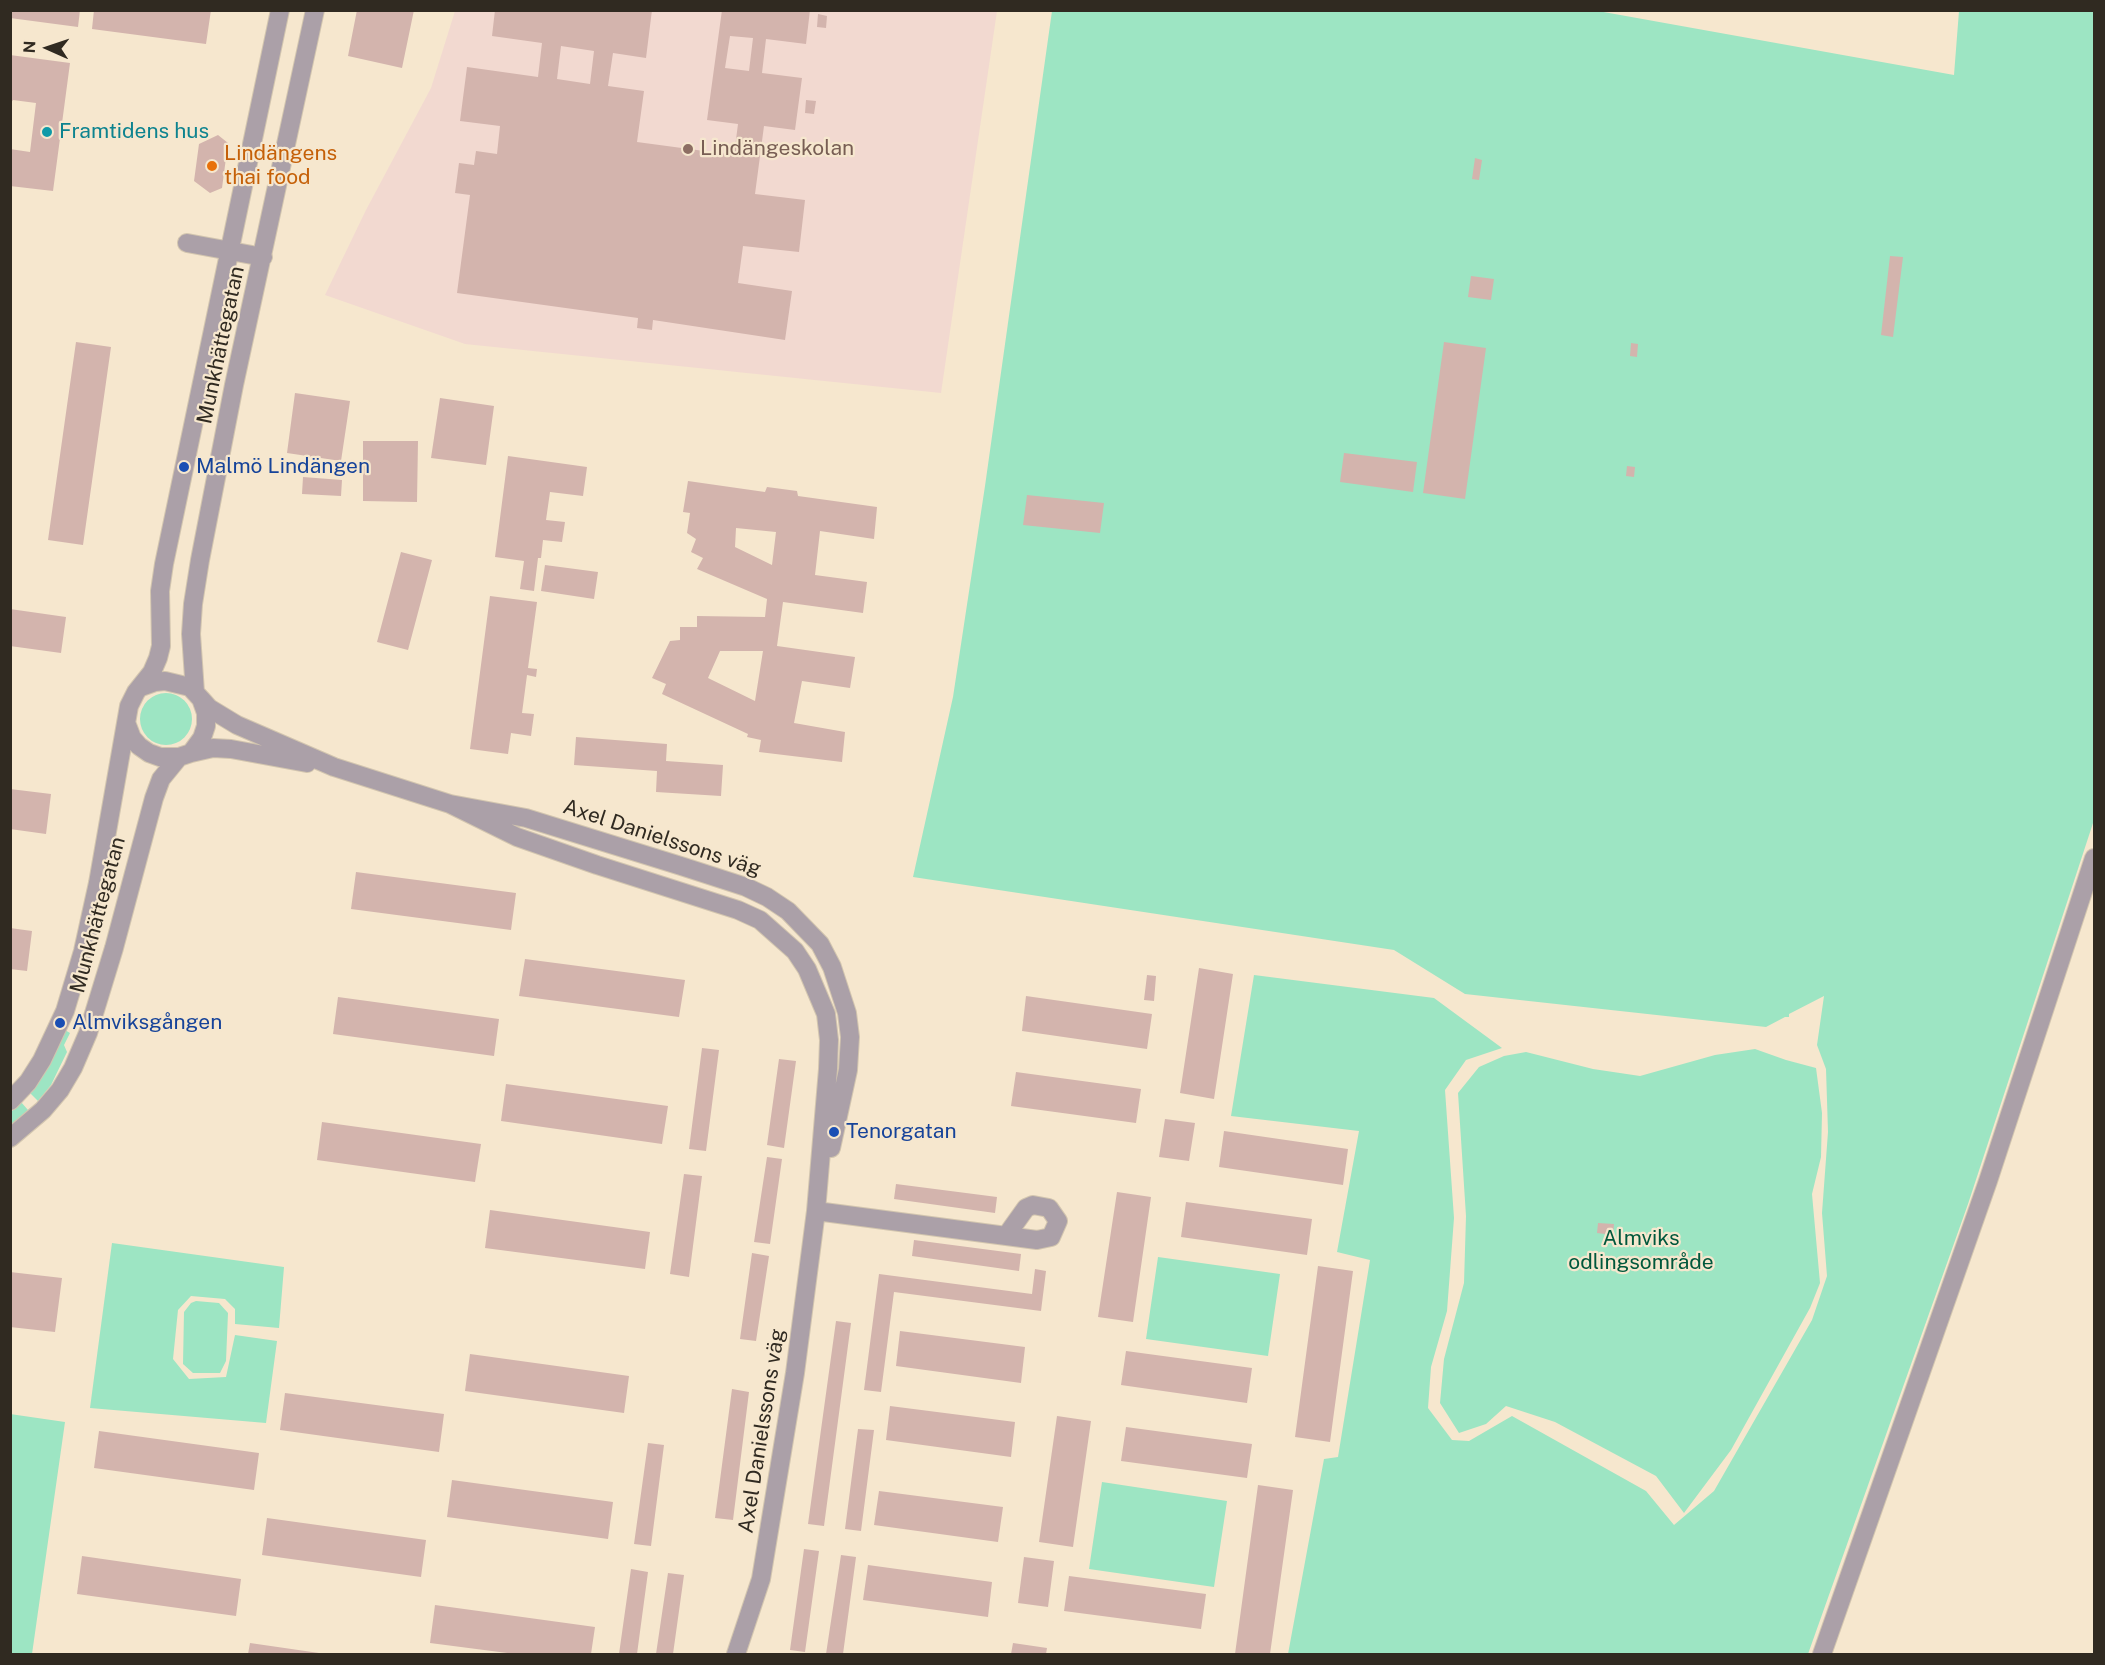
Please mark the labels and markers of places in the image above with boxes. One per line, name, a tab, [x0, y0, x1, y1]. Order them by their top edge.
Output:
place label: Framtidens hus	[59, 119, 209, 145]
marker: Framtidens hus	[40, 125, 54, 139]
place label: Lindängeskolan	[700, 136, 854, 162]
place label: Lindängens thai food	[224, 141, 337, 191]
marker: Lindängeskolan	[681, 142, 695, 156]
marker: Lindängens thai food	[205, 159, 219, 173]
place label: Malmö Lindängen	[196, 454, 370, 480]
marker: Malmö Lindängen	[177, 460, 191, 474]
place label: Almviksgången	[72, 1010, 222, 1036]
marker: Almviksgången	[53, 1016, 67, 1030]
place label: Tenorgatan	[846, 1119, 957, 1145]
marker: Tenorgatan	[827, 1125, 841, 1139]

